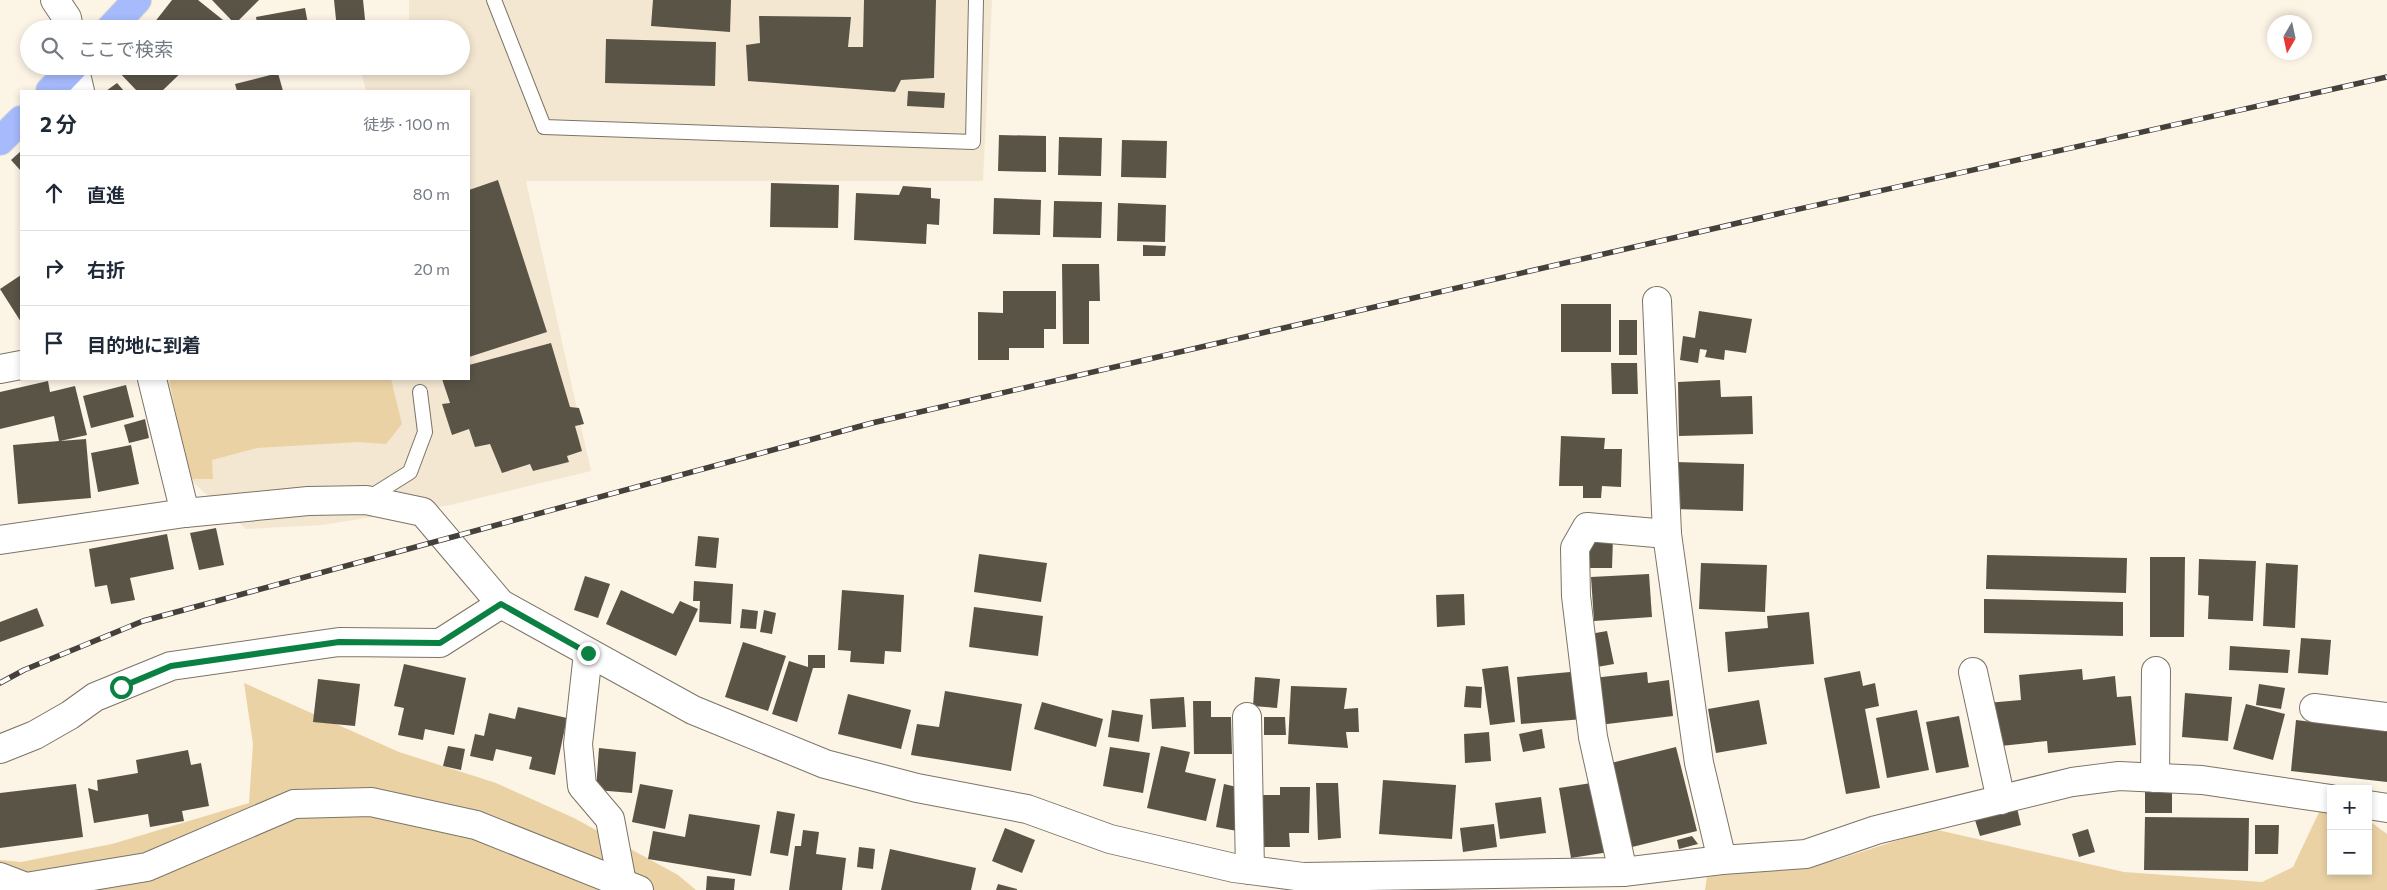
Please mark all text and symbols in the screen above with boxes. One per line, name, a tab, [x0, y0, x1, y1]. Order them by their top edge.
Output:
north arrow	[2267, 15, 2312, 60]
search box	[20, 20, 470, 75]
icon: search	[38, 34, 66, 62]
text: ここで検索	[78, 37, 173, 60]
text: 2 分	[40, 111, 77, 136]
text: 徒歩 · 100 m	[363, 114, 450, 133]
icon: ahead	[40, 179, 68, 207]
text: 直進	[87, 183, 125, 206]
text: 80 m	[413, 184, 450, 203]
icon: right	[40, 254, 68, 282]
text: 右折	[87, 258, 125, 281]
text: 20 m	[414, 259, 450, 278]
icon: arrive	[40, 329, 68, 357]
text: 目的地に到着	[87, 333, 201, 356]
route end	[577, 642, 600, 665]
route start	[110, 676, 133, 699]
map controls	[2327, 785, 2372, 875]
button: +	[2327, 785, 2372, 830]
button: −	[2327, 830, 2372, 875]

